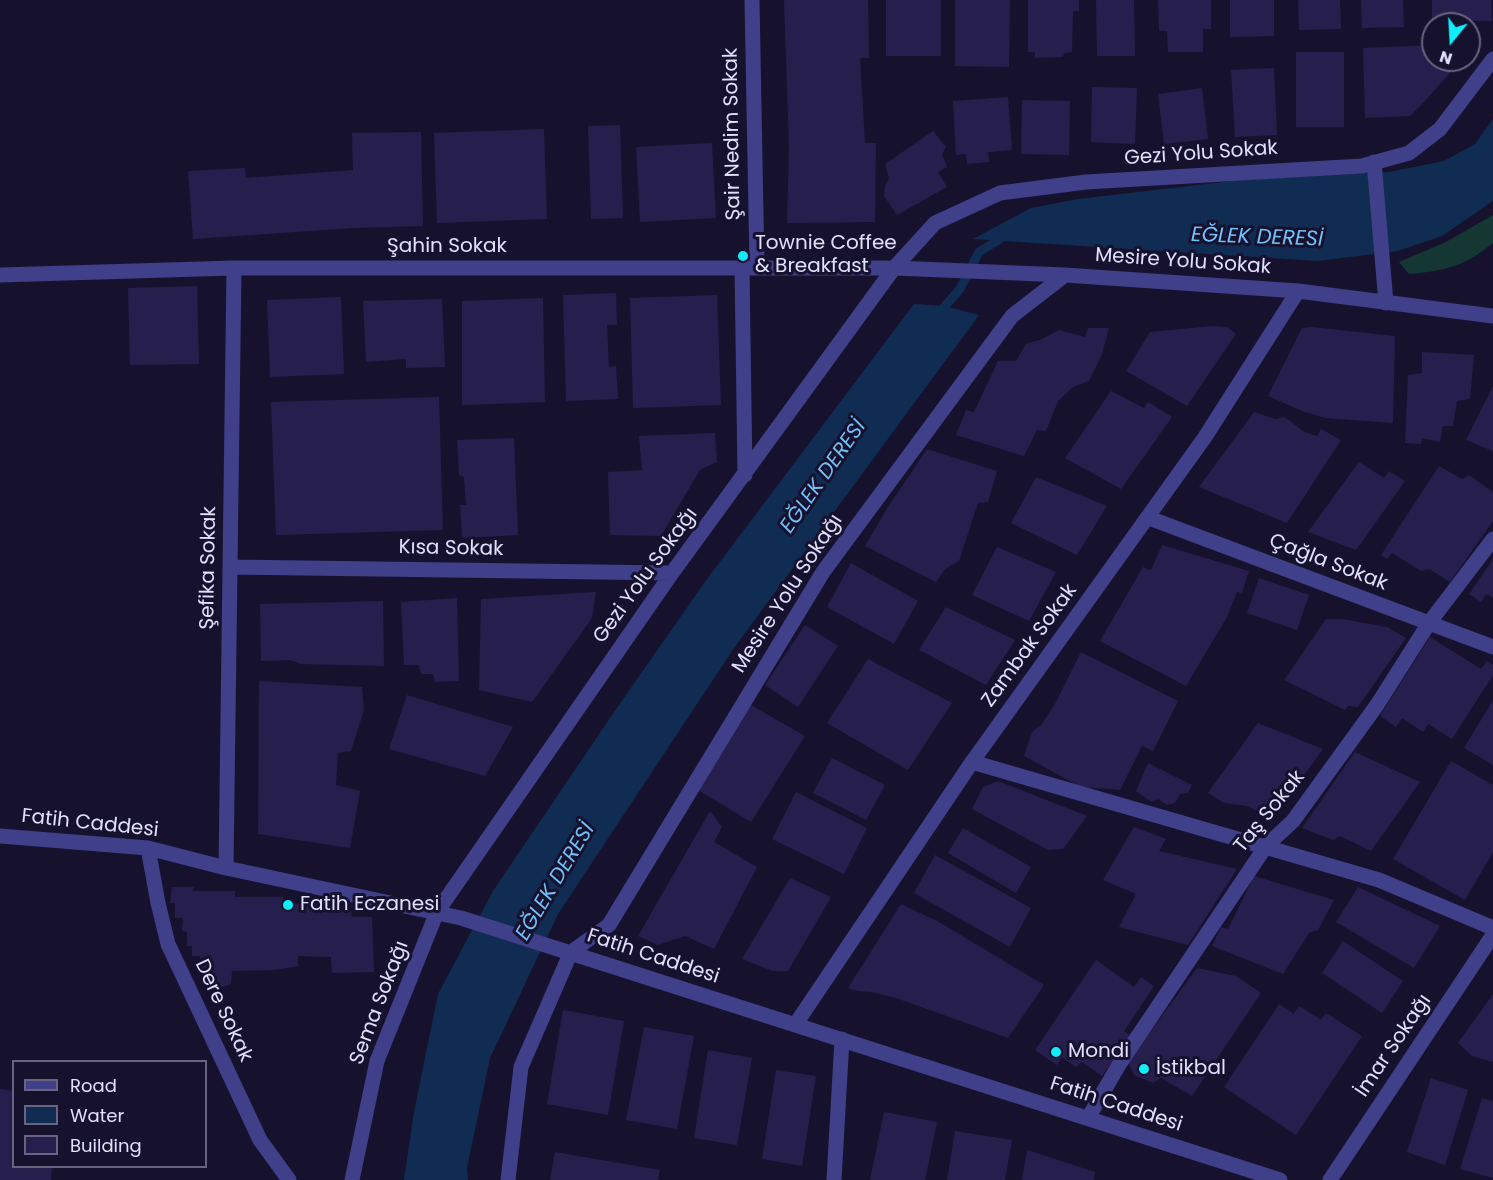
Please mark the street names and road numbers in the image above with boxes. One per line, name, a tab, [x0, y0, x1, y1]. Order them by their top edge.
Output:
street label: Şair Nedim Sokak	[719, 48, 747, 220]
street label: Gezi Yolu Sokak	[1124, 137, 1278, 171]
street label: Şahin Sokak	[387, 235, 507, 259]
street label: Mesire Yolu Sokak	[1094, 244, 1272, 280]
street label: Gezi Yolu Sokağı	[589, 504, 703, 648]
street label: Şefika Sokak	[196, 506, 222, 630]
street label: Mesire Yolu Sokağı	[728, 510, 848, 678]
street label: Çağla Sokak	[1265, 529, 1391, 597]
street label: Kısa Sokak	[398, 536, 504, 562]
street label: Zambak Sokak	[977, 580, 1083, 712]
street label: Taş Sokak	[1230, 766, 1310, 858]
street label: Fatih Caddesi	[20, 805, 160, 843]
street label: Fatih Caddesi	[584, 924, 722, 990]
street label: Sema Sokağı	[345, 938, 415, 1068]
street label: Dere Sokak	[189, 956, 257, 1066]
street label: İmar Sokağı	[1351, 990, 1437, 1102]
street label: Fatih Caddesi	[1047, 1072, 1185, 1138]

